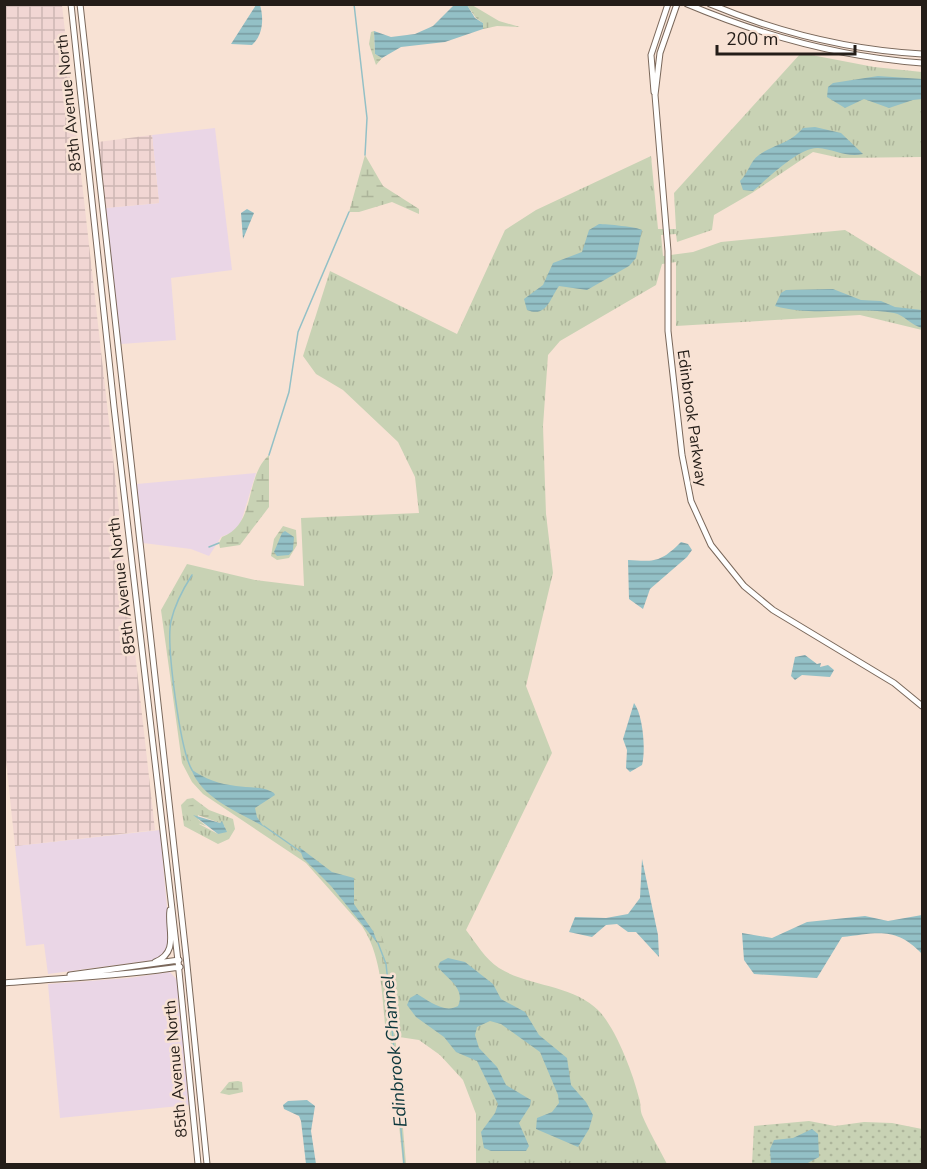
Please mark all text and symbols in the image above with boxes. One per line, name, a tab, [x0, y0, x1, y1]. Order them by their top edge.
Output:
scale bar	[717, 18, 855, 56]
text: 200 m	[726, 27, 778, 51]
street label: 85th Avenue North	[51, 33, 87, 173]
street label: Edinbrook Parkway	[672, 348, 713, 489]
street label: 85th Avenue North	[103, 516, 141, 656]
water label: Edinbrook Channel	[375, 974, 413, 1128]
street label: 85th Avenue North	[159, 999, 193, 1139]

